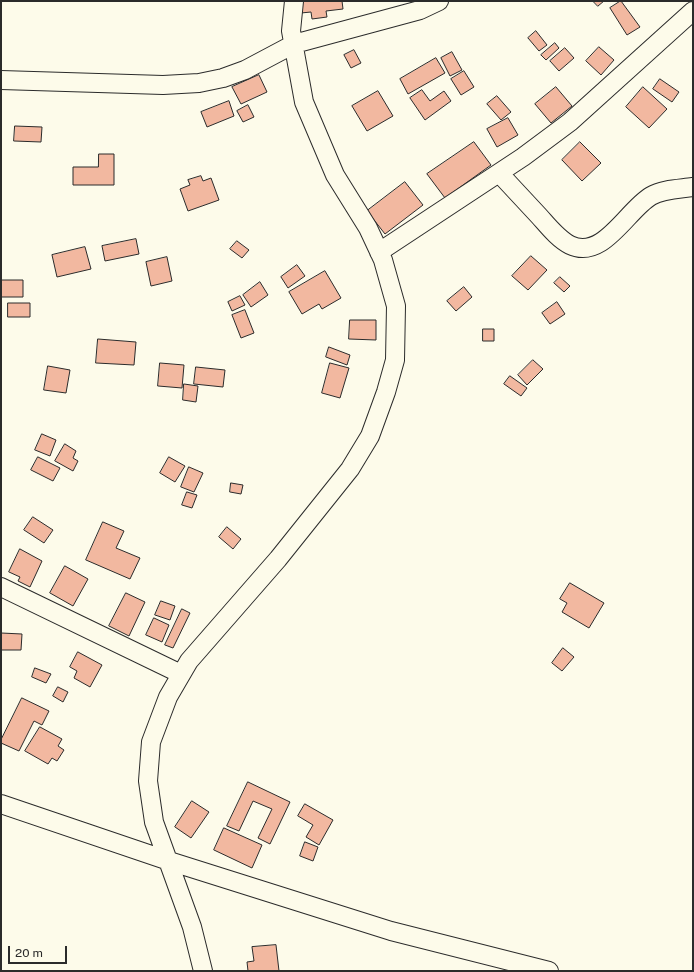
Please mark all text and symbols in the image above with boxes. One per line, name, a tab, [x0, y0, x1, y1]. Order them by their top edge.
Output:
scale bar	[10, 938, 69, 964]
text: 20 m	[15, 946, 43, 960]

